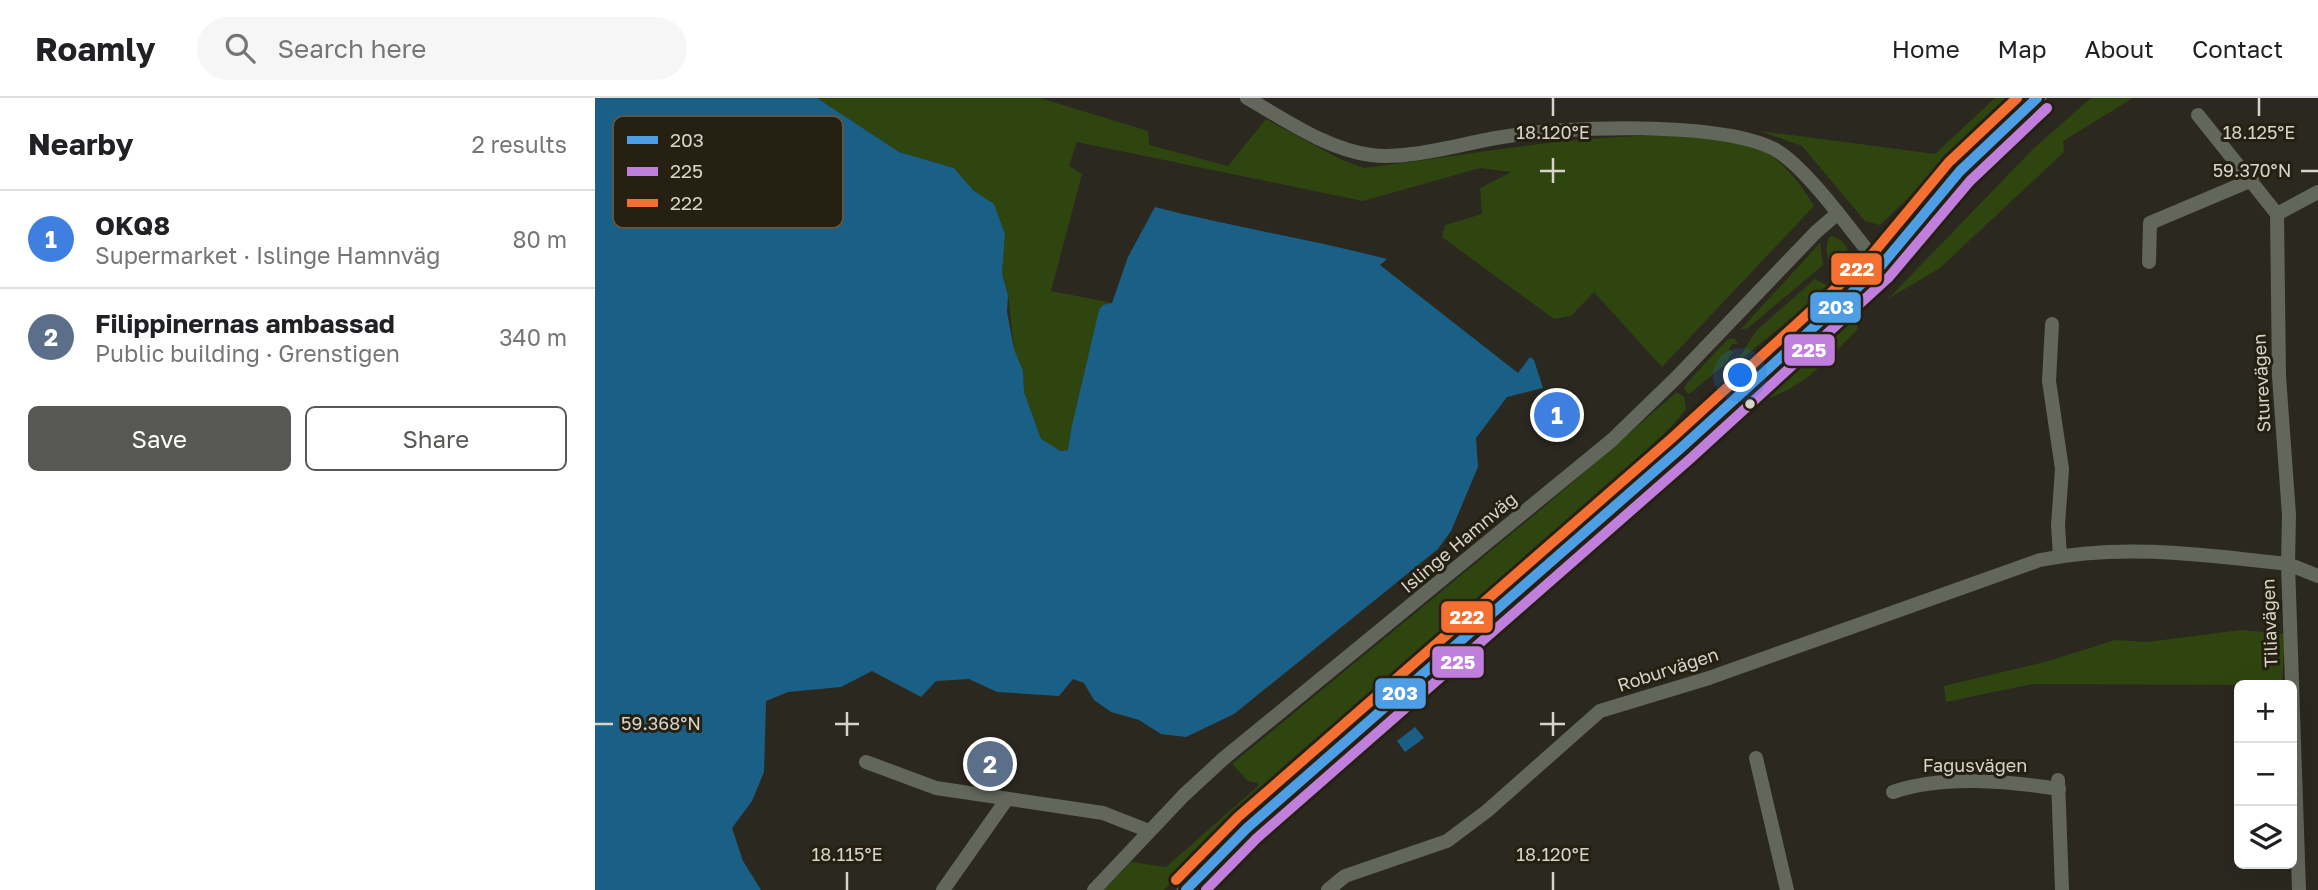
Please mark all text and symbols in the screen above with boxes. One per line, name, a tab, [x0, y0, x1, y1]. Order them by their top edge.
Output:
search box	[197, 17, 687, 80]
text: Roamly	[35, 29, 155, 68]
icon: search	[221, 29, 259, 67]
text: Search here	[277, 33, 426, 64]
text: Home	[1892, 34, 1960, 63]
text: Map	[1998, 34, 2047, 63]
text: About	[2085, 34, 2154, 63]
text: Contact	[2192, 34, 2283, 63]
legend	[613, 116, 843, 228]
text: 18.120°E	[1516, 121, 1590, 143]
text: 18.125°E	[2223, 121, 2295, 143]
text: Nearby	[28, 126, 133, 162]
text: 203	[670, 128, 704, 151]
text: 2 results	[471, 130, 567, 158]
text: 225	[670, 159, 703, 182]
text: 59.370°N	[2213, 159, 2291, 181]
text: 222	[670, 191, 703, 214]
text: OKQ8	[95, 210, 170, 241]
text: 1	[45, 225, 57, 253]
text: 80 m	[513, 225, 567, 253]
text: Supermarket · Islinge Hamnväg	[95, 241, 440, 269]
line badge: 222	[1830, 252, 1883, 286]
text: 222	[1840, 257, 1874, 280]
line badge: 203	[1809, 291, 1862, 324]
text: 203	[1818, 295, 1854, 318]
text: Filippinernas ambassad	[95, 308, 395, 339]
text: 2	[44, 323, 58, 351]
text: 340 m	[499, 323, 567, 351]
line badge: 225	[1783, 333, 1836, 367]
street label: Sturevägen	[2247, 333, 2275, 433]
text: 225	[1792, 338, 1826, 361]
text: Public building · Grenstigen	[95, 339, 400, 367]
your location	[1723, 358, 1757, 392]
pin: 1	[1534, 389, 1580, 441]
unlabelled marker	[1743, 397, 1757, 411]
button: Save	[28, 406, 291, 471]
button: Share	[305, 406, 567, 471]
street label: Islinge Hamnväg	[1396, 487, 1521, 597]
street label: Tiliavägen	[2256, 578, 2282, 668]
line badge: 222	[1440, 600, 1494, 634]
text: 222	[1450, 605, 1484, 628]
street label: Roburvägen	[1614, 642, 1721, 696]
line badge: 225	[1431, 645, 1485, 679]
text: 225	[1441, 650, 1475, 673]
line badge: 203	[1374, 677, 1427, 710]
map controls	[2234, 680, 2297, 869]
button: +	[2234, 680, 2297, 743]
text: 203	[1382, 681, 1418, 704]
text: 59.368°N	[621, 712, 701, 734]
pin: 2	[967, 738, 1013, 790]
button: −	[2234, 743, 2297, 806]
street label: Fagusvägen	[1923, 754, 2027, 776]
button: layers	[2234, 806, 2297, 869]
text: 18.115°E	[811, 843, 883, 865]
text: 18.120°E	[1516, 843, 1590, 865]

